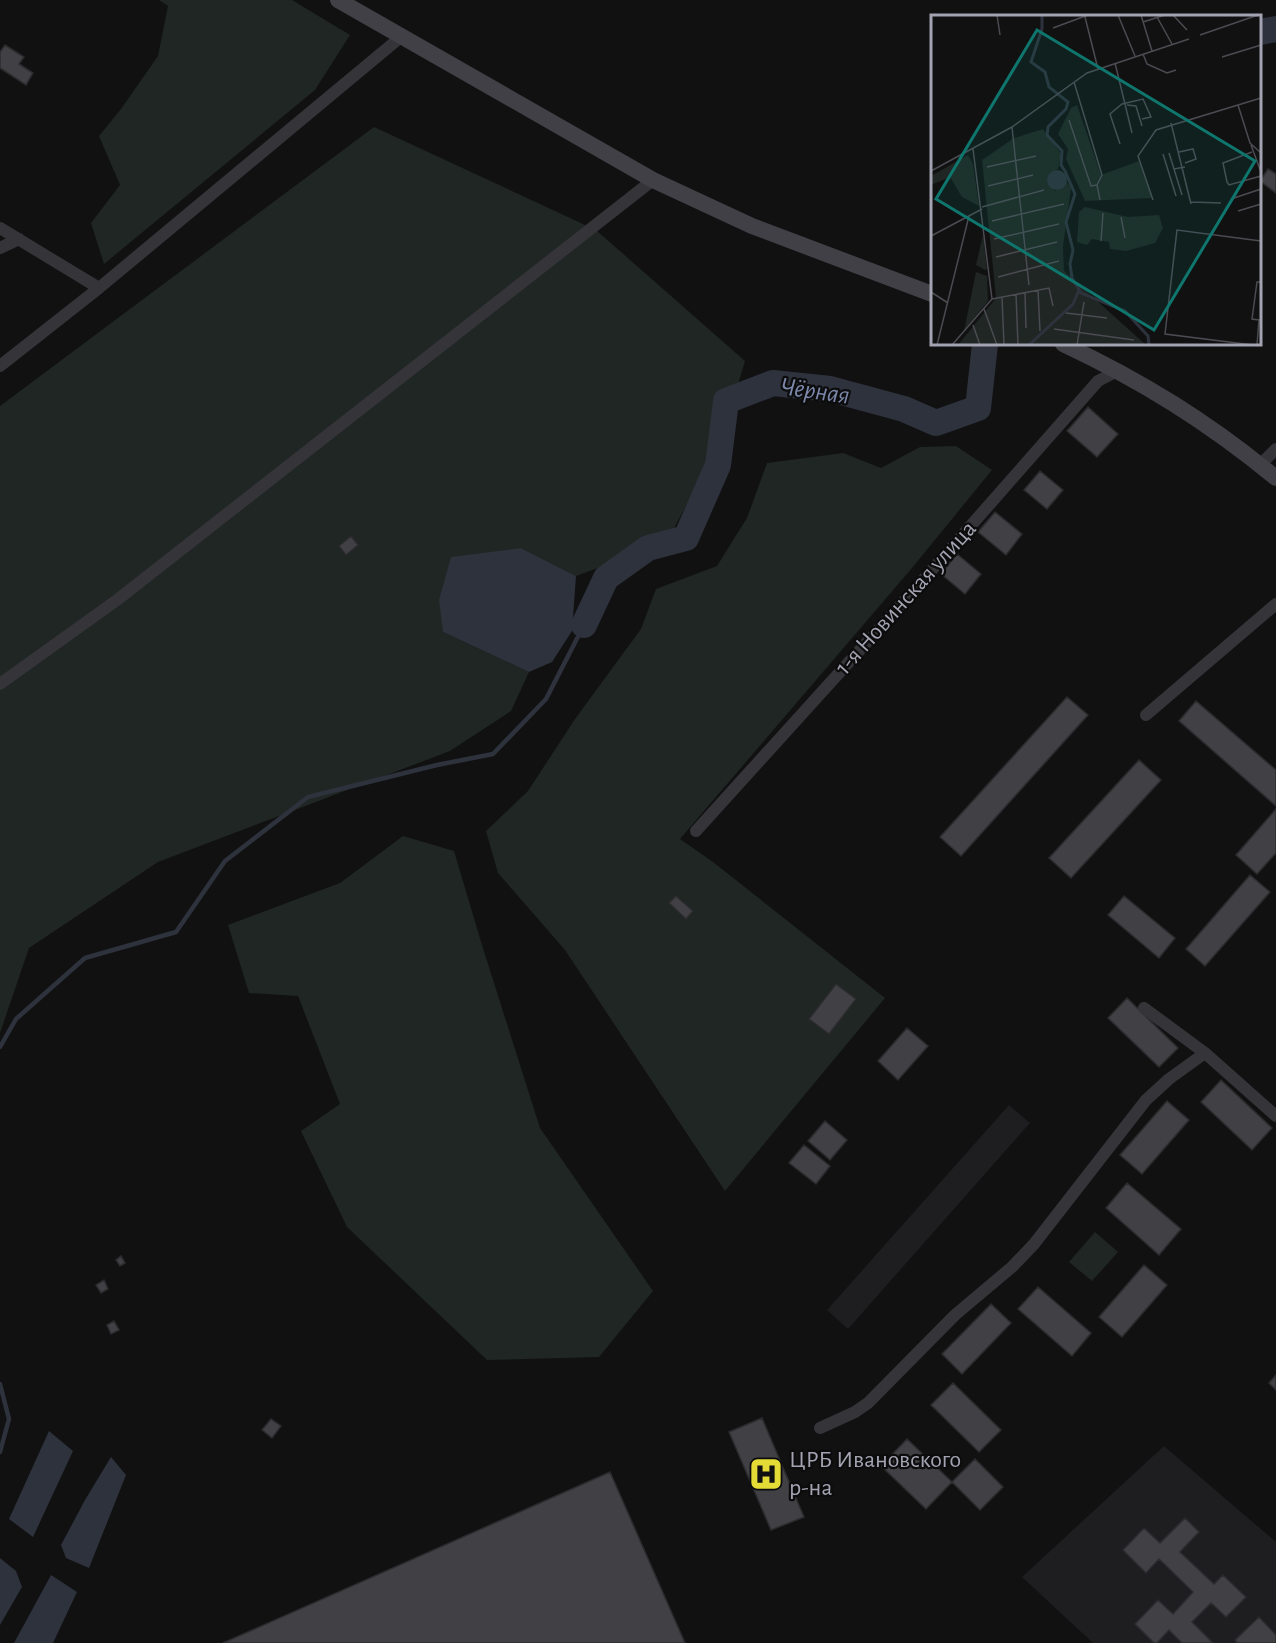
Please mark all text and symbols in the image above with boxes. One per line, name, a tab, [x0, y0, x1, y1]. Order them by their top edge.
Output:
inset map	[931, 15, 1261, 345]
water label: Чёрная	[779, 373, 851, 409]
street label: 1-я Новинская улица	[831, 516, 981, 679]
place label: ЦРБ Ивановского р-на	[789, 1448, 961, 1500]
hospital icon: ЦРБ Ивановского р-на	[748, 1456, 784, 1492]

